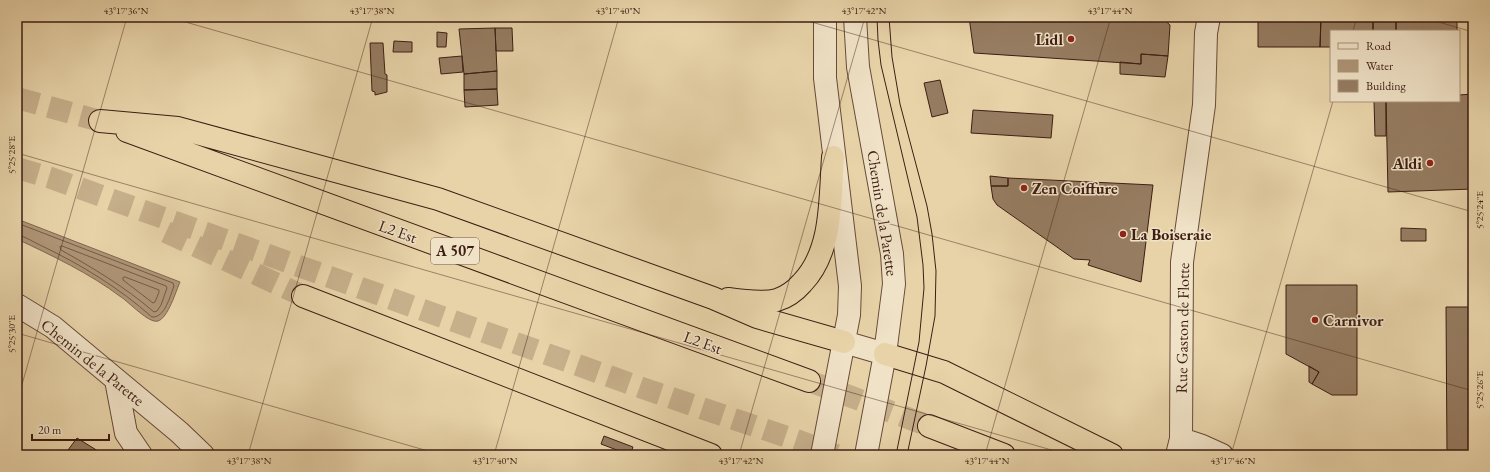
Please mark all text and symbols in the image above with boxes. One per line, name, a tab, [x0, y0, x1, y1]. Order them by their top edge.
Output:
text: 43°17'36"N	[104, 4, 149, 17]
text: 43°17'38"N	[350, 4, 395, 17]
text: 43°17'40"N	[596, 4, 641, 17]
text: 43°17'42"N	[842, 4, 887, 17]
text: 43°17'44"N	[1088, 4, 1133, 17]
place label: Lidl	[1035, 29, 1063, 50]
legend	[1330, 30, 1460, 102]
marker: Lidl	[1066, 34, 1076, 44]
text: Road	[1366, 38, 1392, 54]
text: Water	[1366, 58, 1393, 74]
text: Building	[1366, 78, 1407, 94]
text: 5°25'28"E	[5, 136, 18, 174]
street label: Chemin de la Parette	[862, 149, 903, 277]
place label: Aldi	[1392, 153, 1422, 174]
marker: Aldi	[1425, 158, 1435, 168]
place label: Zen Coiffure	[1032, 178, 1118, 199]
marker: Zen Coiffure	[1019, 183, 1029, 193]
text: 5°25'24"E	[1473, 191, 1486, 229]
street label: L2 Est	[376, 215, 420, 248]
place label: La Boiseraie	[1131, 224, 1212, 245]
marker: La Boiseraie	[1118, 229, 1128, 239]
road number: A 507	[431, 238, 479, 264]
street label: Rue Gaston de Flotte	[1171, 262, 1194, 394]
place label: Carnivor	[1323, 310, 1384, 331]
street label: Chemin de la Parette	[37, 314, 149, 411]
text: 5°25'30"E	[5, 315, 18, 353]
marker: Carnivor	[1310, 315, 1320, 325]
street label: L2 Est	[681, 326, 725, 359]
text: 5°25'26"E	[1473, 371, 1486, 409]
scale bar	[32, 416, 109, 442]
text: 20 m	[38, 422, 62, 438]
text: 43°17'38"N	[227, 454, 272, 467]
text: 43°17'40"N	[473, 454, 518, 467]
text: 43°17'42"N	[719, 454, 764, 467]
text: 43°17'44"N	[965, 454, 1010, 467]
text: 43°17'46"N	[1211, 454, 1256, 467]

